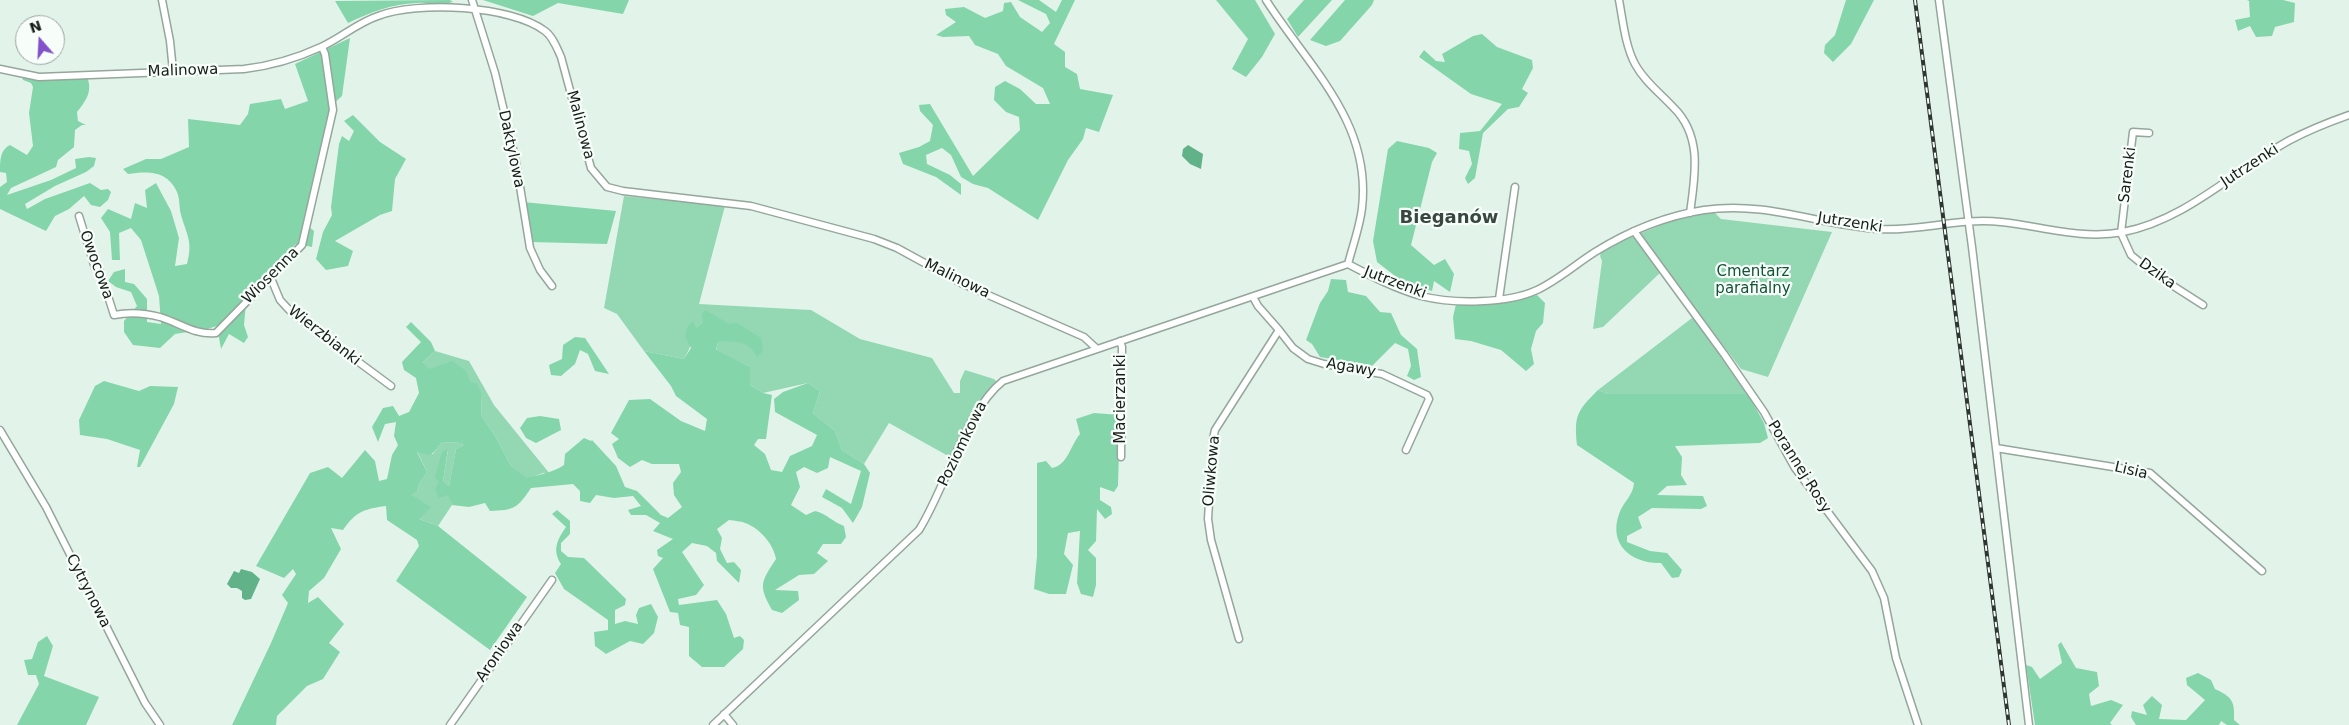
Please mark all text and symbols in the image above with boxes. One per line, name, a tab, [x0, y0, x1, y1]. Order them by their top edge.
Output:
north arrow	[15, 15, 65, 65]
text: N	[27, 17, 44, 36]
street label: Malinowa	[147, 61, 219, 81]
street label: Malinowa	[562, 89, 598, 161]
street label: Daktylowa	[494, 108, 528, 190]
street label: Jutrzenki	[2218, 141, 2282, 191]
street label: Sarenki	[2116, 146, 2140, 204]
district label: Bieganów	[1400, 207, 1498, 229]
street label: Jutrzenki	[1816, 209, 1884, 237]
street label: Owocowa	[75, 228, 117, 302]
street label: Wiosenna	[239, 244, 303, 308]
street label: Malinowa	[921, 255, 993, 303]
street label: Dzika	[2135, 255, 2179, 293]
street label: Jutrzenki	[1361, 263, 1429, 303]
park label: Cmentarz parafialny	[1715, 263, 1791, 298]
street label: Wierzbianki	[284, 302, 364, 370]
street label: Macierzanki	[1112, 354, 1130, 444]
street label: Agawy	[1325, 355, 1377, 381]
street label: Poziomkowa	[935, 399, 991, 489]
street label: Porannej Rosy	[1763, 417, 1835, 517]
street label: Oliwkowa	[1200, 435, 1224, 507]
street label: Lisia	[2113, 458, 2149, 484]
street label: Cytrynowa	[62, 551, 114, 631]
street label: Aroniowa	[473, 618, 527, 686]

